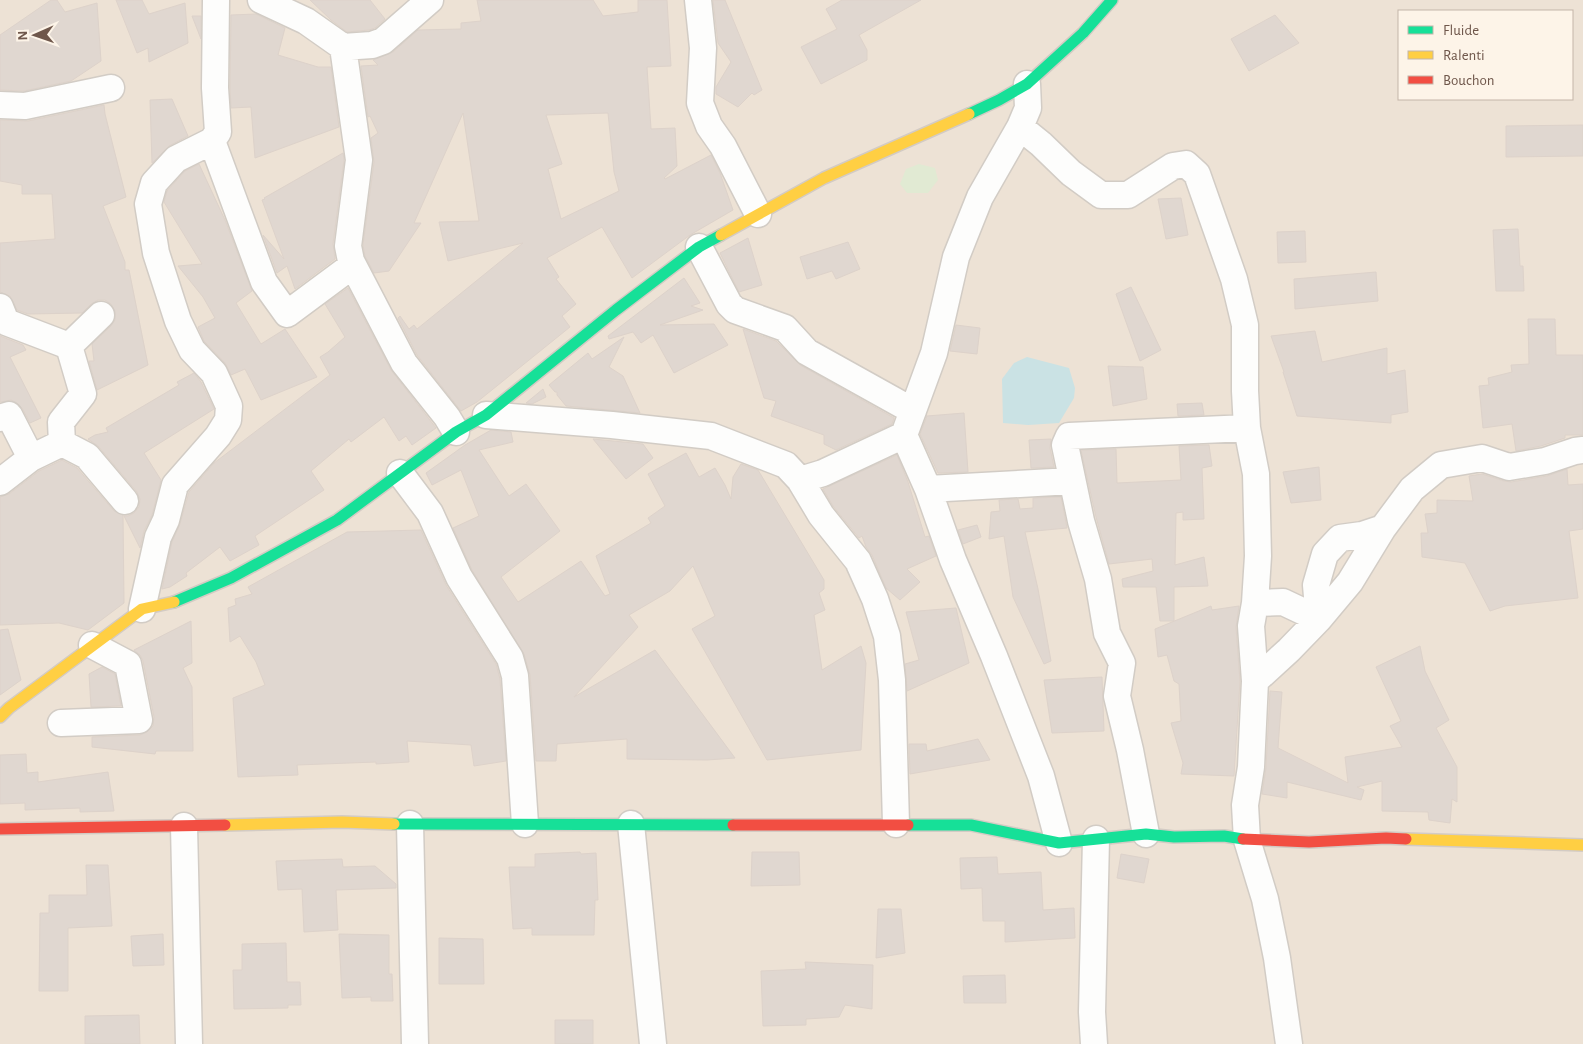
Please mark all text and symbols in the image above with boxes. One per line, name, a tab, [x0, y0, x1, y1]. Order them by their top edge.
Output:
north arrow	[10, 10, 60, 60]
legend	[1398, 10, 1573, 100]
text: Fluide	[1443, 23, 1479, 38]
text: N	[16, 30, 30, 41]
text: Ralenti	[1443, 48, 1485, 63]
text: Bouchon	[1443, 73, 1494, 88]

